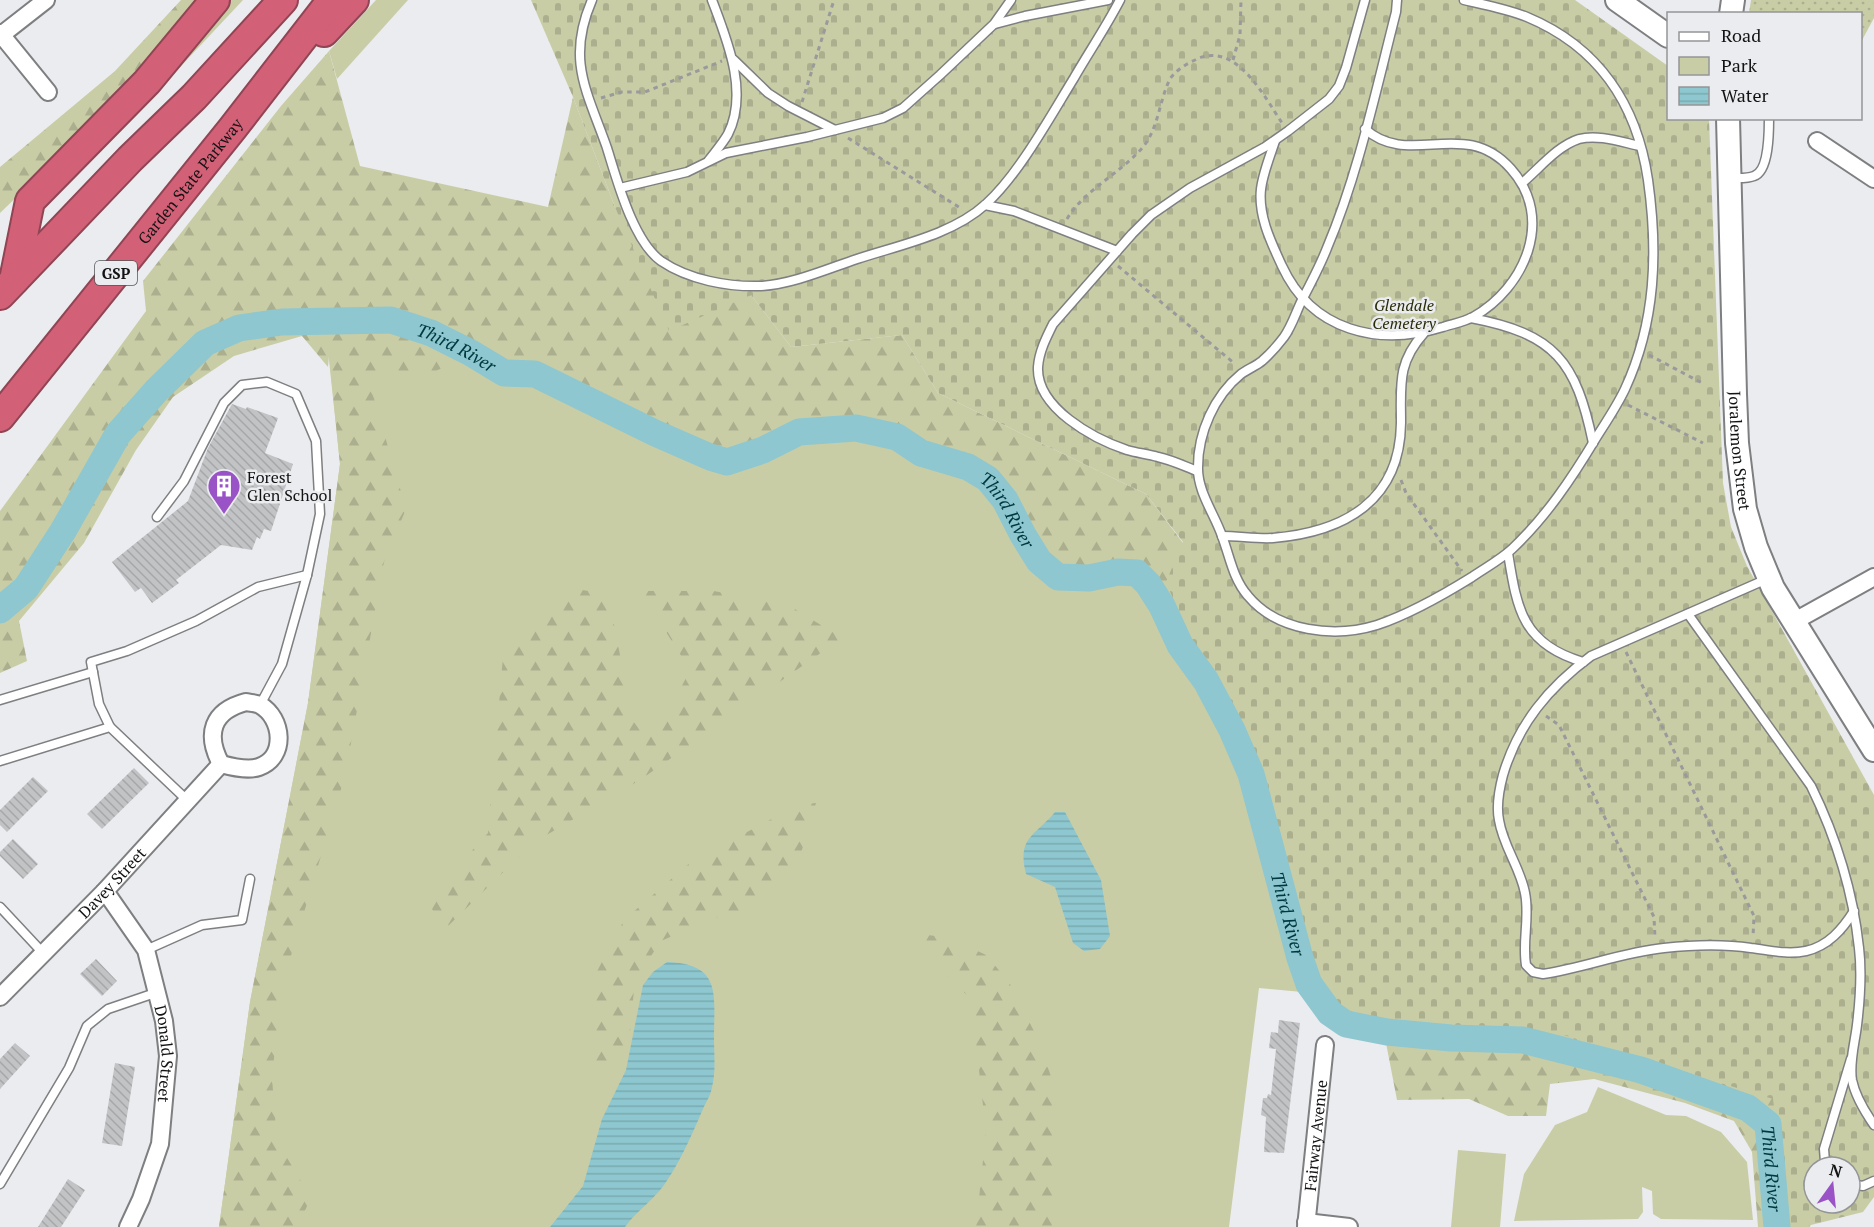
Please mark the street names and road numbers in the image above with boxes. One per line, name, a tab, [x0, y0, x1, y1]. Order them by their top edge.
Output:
street label: Garden State Parkway	[133, 113, 248, 249]
road number: GSP	[95, 261, 137, 285]
street label: Joralemon Street	[1724, 390, 1756, 512]
street label: Davey Street	[73, 842, 151, 923]
street label: Donald Street	[149, 1003, 179, 1104]
street label: Fairway Avenue	[1299, 1079, 1332, 1192]

